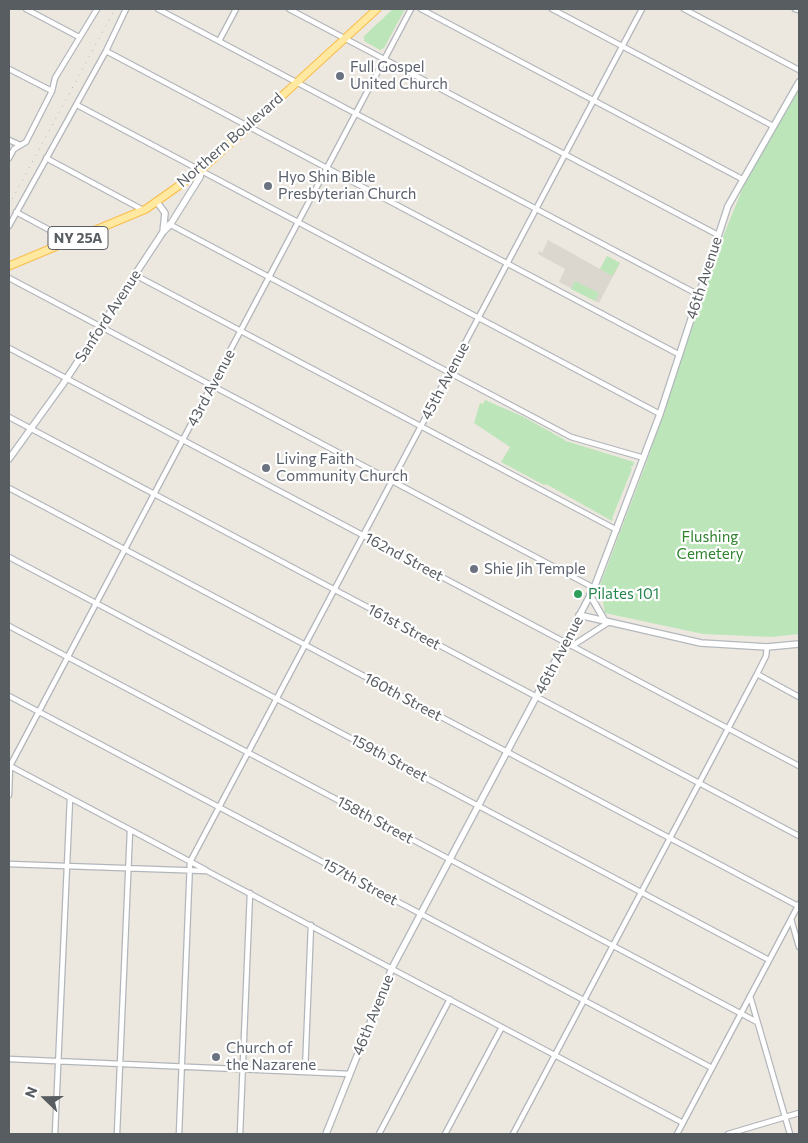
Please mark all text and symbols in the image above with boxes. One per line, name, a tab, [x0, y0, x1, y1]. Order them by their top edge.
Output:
place label: Full Gospel United Church	[350, 58, 448, 93]
marker: Full Gospel United Church	[334, 70, 346, 82]
street label: Northern Boulevard	[173, 89, 287, 191]
place label: Hyo Shin Bible Presbyterian Church	[278, 168, 416, 203]
marker: Hyo Shin Bible Presbyterian Church	[262, 180, 274, 192]
road number: NY 25A	[48, 227, 108, 250]
street label: 46th Avenue	[682, 234, 726, 322]
street label: Sanford Avenue	[71, 266, 145, 366]
street label: 45th Avenue	[417, 339, 473, 423]
street label: 43rd Avenue	[183, 346, 239, 430]
place label: Living Faith Community Church	[276, 450, 408, 485]
marker: Living Faith Community Church	[260, 462, 272, 474]
park label: Flushing Cemetery	[677, 528, 743, 563]
street label: 162nd Street	[362, 529, 446, 585]
place label: Shie Jih Temple	[484, 560, 586, 578]
marker: Shie Jih Temple	[468, 563, 480, 575]
place label: Pilates 101	[588, 585, 659, 603]
marker: Pilates 101	[572, 588, 584, 600]
street label: 161st Street	[364, 600, 444, 654]
street label: 46th Avenue	[531, 613, 587, 697]
street label: 160th Street	[361, 669, 445, 725]
street label: 159th Street	[348, 730, 430, 786]
street label: 158th Street	[334, 792, 416, 848]
street label: 157th Street	[319, 855, 401, 909]
street label: 46th Avenue	[349, 972, 397, 1058]
place label: Church of the Nazarene	[226, 1039, 316, 1074]
marker: Church of the Nazarene	[210, 1051, 222, 1063]
north arrow	[20, 1073, 70, 1123]
text: N	[21, 1084, 40, 1100]

